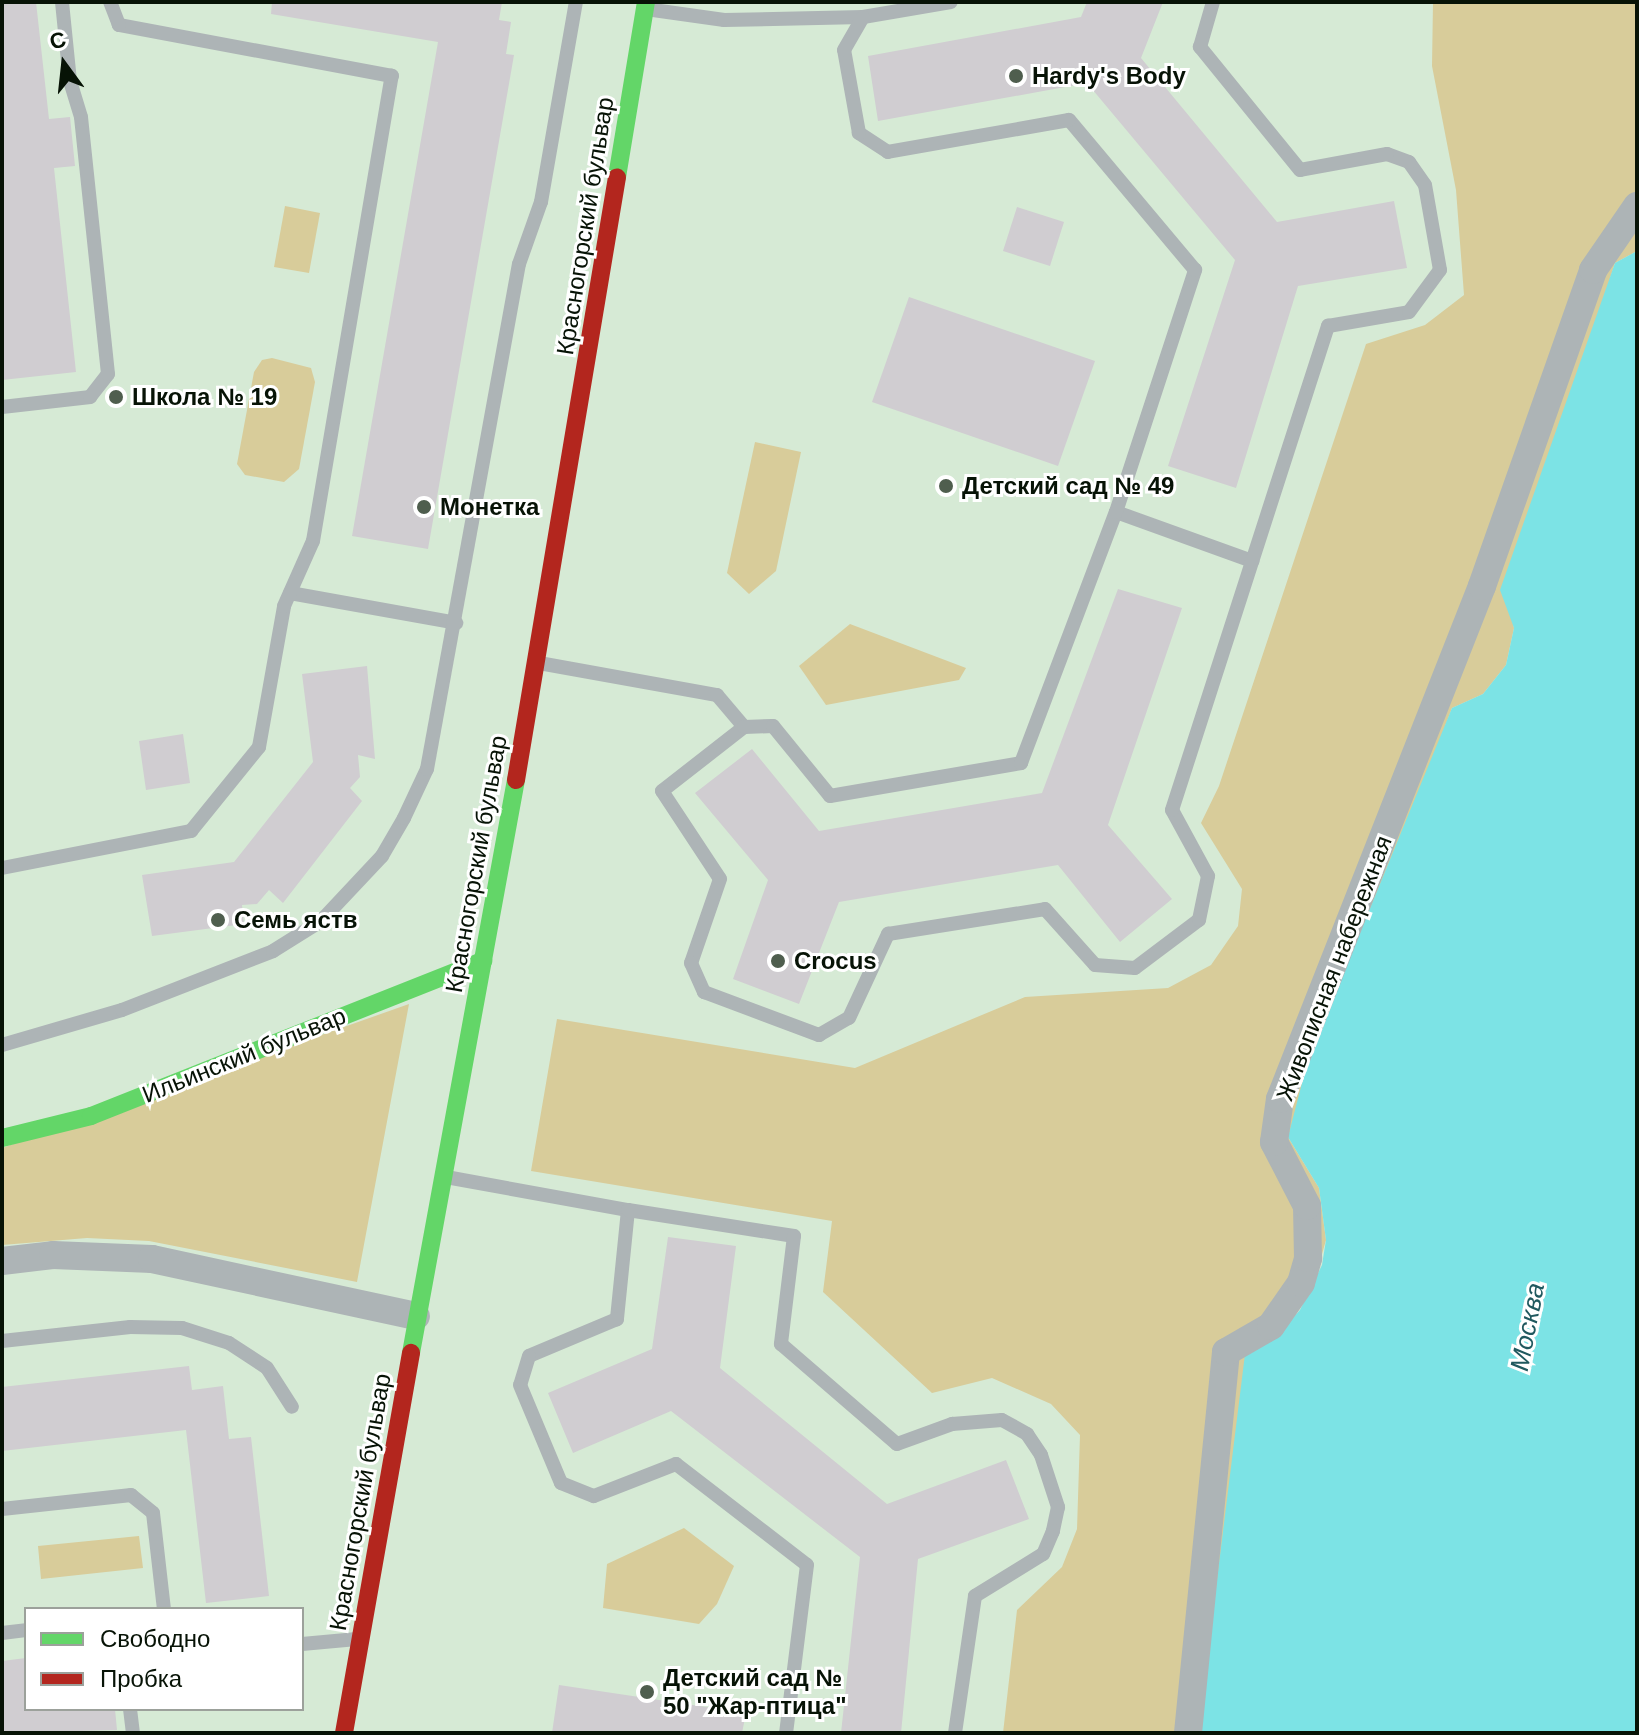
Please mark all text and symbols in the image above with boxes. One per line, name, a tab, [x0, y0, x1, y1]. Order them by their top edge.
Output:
north arrow	[24, 24, 104, 104]
text: С	[47, 26, 69, 54]
place label: Hardy's Body	[1032, 62, 1186, 90]
marker: Hardy's Body	[1007, 67, 1025, 85]
street label: Красногорский бульвар	[550, 95, 620, 357]
place label: Школа № 19	[132, 383, 277, 411]
marker: Школа № 19	[107, 388, 125, 406]
place label: Детский сад № 49	[962, 472, 1174, 500]
marker: Детский сад № 49	[937, 477, 955, 495]
place label: Монетка	[440, 493, 539, 521]
marker: Монетка	[415, 498, 433, 516]
street label: Красногорский бульвар	[439, 733, 513, 995]
street label: Живописная набережная	[1270, 831, 1398, 1105]
place label: Семь яств	[234, 906, 357, 934]
marker: Семь яств	[209, 911, 227, 929]
place label: Crocus	[794, 947, 877, 975]
marker: Crocus	[769, 952, 787, 970]
street label: Ильинский бульвар	[138, 1001, 350, 1109]
water label: Москва	[1504, 1280, 1552, 1374]
street label: Красногорский бульвар	[323, 1371, 397, 1633]
legend	[24, 1607, 304, 1711]
text: Свободно	[100, 1625, 210, 1652]
place label: Детский сад № 50 "Жар-птица"	[663, 1664, 847, 1720]
text: Пробка	[100, 1665, 182, 1692]
marker: Детский сад № 50 "Жар-птица"	[638, 1683, 656, 1701]

